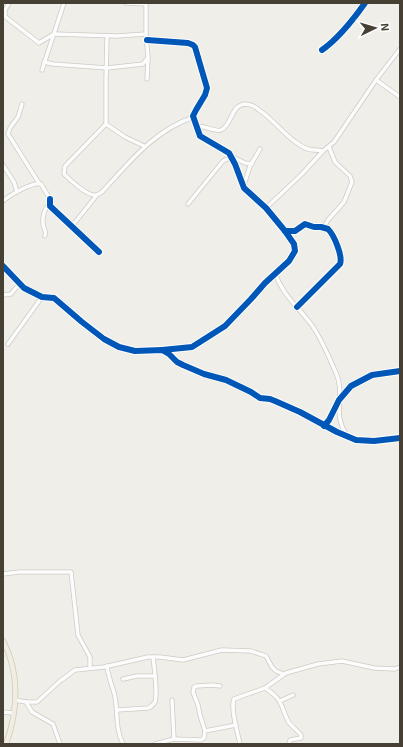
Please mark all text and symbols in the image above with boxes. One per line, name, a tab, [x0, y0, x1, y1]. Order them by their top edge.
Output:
north arrow	[355, 8, 395, 48]
text: N	[379, 23, 392, 32]

